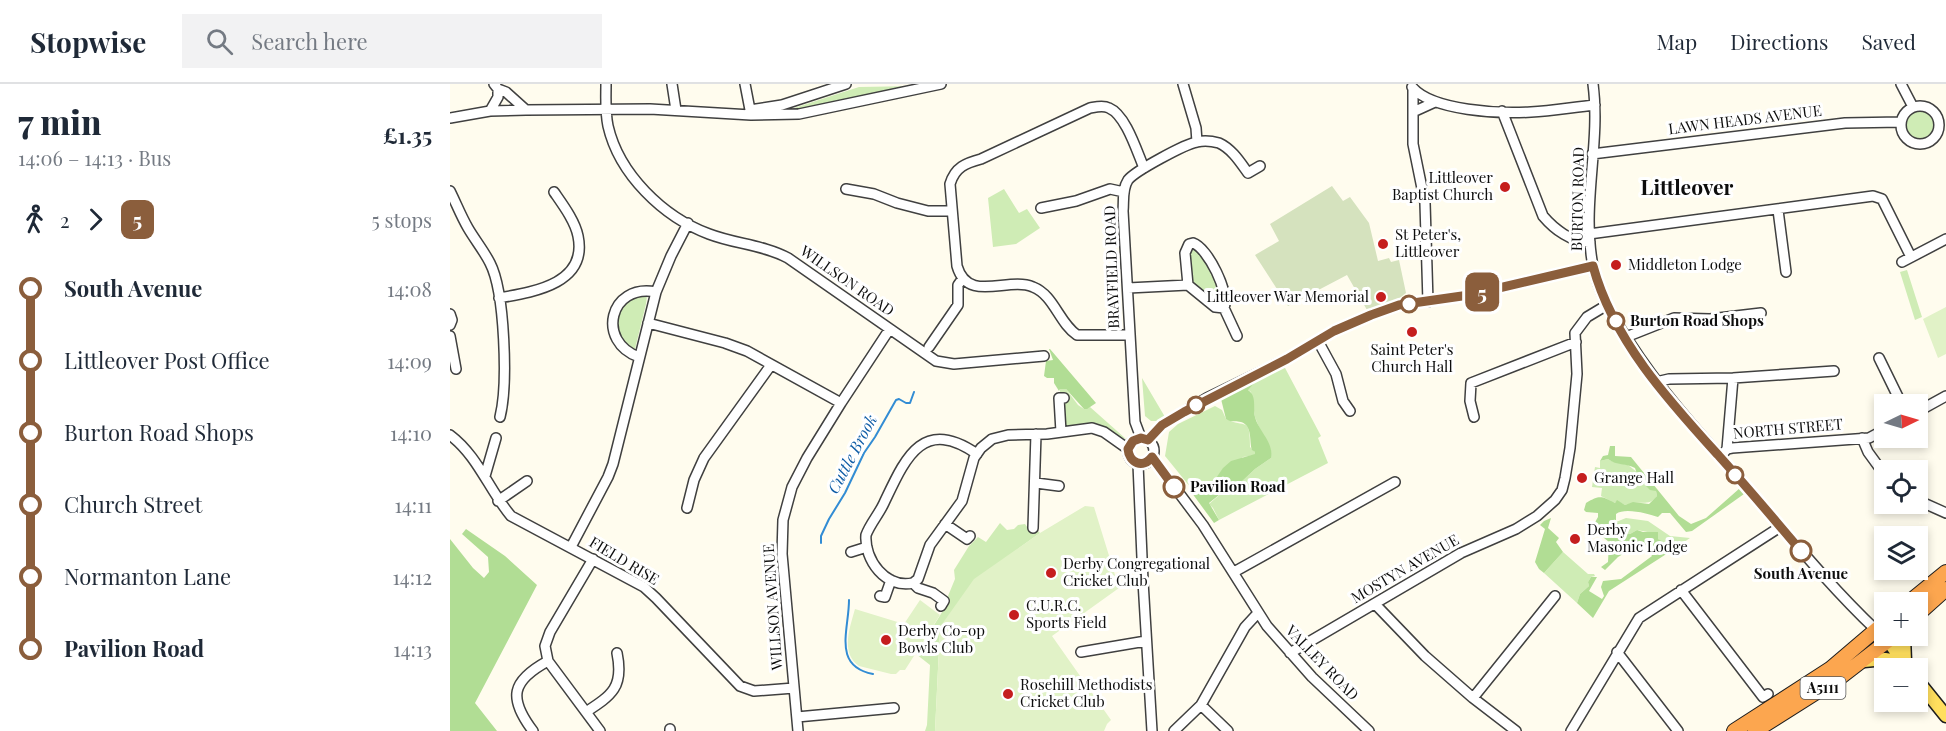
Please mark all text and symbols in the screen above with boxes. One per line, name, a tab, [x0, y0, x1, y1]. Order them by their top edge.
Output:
search box	[182, 14, 602, 68]
text: Stopwise	[30, 23, 146, 60]
icon: search	[203, 25, 236, 58]
text: Search here	[251, 26, 368, 56]
text: Map	[1656, 27, 1697, 55]
text: Directions	[1730, 27, 1828, 55]
text: Saved	[1861, 27, 1916, 55]
text: 7 min	[18, 99, 101, 143]
street label: LAWN HEADS AVENUE	[1667, 100, 1823, 138]
text: £1.35	[383, 120, 432, 150]
text: 14:06 – 14:13 · Bus	[18, 144, 171, 171]
street label: BURTON ROAD	[1566, 146, 1588, 251]
place label: Littleover Baptist Church	[1392, 167, 1493, 204]
district label: Littleover	[1641, 172, 1734, 200]
marker: Littleover Baptist Church	[1498, 180, 1512, 194]
icon: walk	[18, 203, 51, 236]
icon: forward	[79, 203, 112, 236]
text: 5	[133, 205, 142, 233]
street label: BRAYFIELD ROAD	[1099, 205, 1123, 329]
text: 2	[60, 206, 70, 233]
text: 5 stops	[371, 206, 432, 233]
place label: St Peter's, Littleover	[1395, 224, 1461, 261]
marker: St Peter's, Littleover	[1376, 237, 1390, 251]
street label: WILLSON ROAD	[796, 240, 899, 320]
place label: Middleton Lodge	[1628, 254, 1742, 274]
marker: Middleton Lodge	[1609, 258, 1623, 272]
line badge: 5	[1462, 272, 1502, 312]
text: South Avenue	[64, 273, 202, 303]
text: 14:08	[387, 275, 432, 302]
text: 5	[1477, 278, 1487, 306]
place label: Littleover War Memorial	[1206, 286, 1369, 306]
marker: Littleover War Memorial	[1374, 290, 1388, 304]
unlabelled marker	[1400, 295, 1418, 313]
place label: Burton Road Shops	[1630, 310, 1764, 330]
marker: Burton Road Shops	[1607, 312, 1625, 330]
marker: Saint Peter's Church Hall	[1405, 325, 1419, 339]
place label: Saint Peter's Church Hall	[1370, 339, 1454, 376]
text: Littleover Post Office	[64, 345, 270, 375]
text: 14:09	[387, 347, 432, 374]
north arrow	[1874, 394, 1928, 448]
map controls	[1874, 394, 1928, 712]
unlabelled marker	[1187, 396, 1205, 414]
water label: Cuttle Brook	[822, 411, 881, 497]
street label: NORTH STREET	[1732, 413, 1844, 443]
text: Burton Road Shops	[64, 417, 254, 447]
text: 14:10	[390, 419, 432, 446]
button: locate	[1874, 460, 1928, 514]
unlabelled marker	[1726, 466, 1744, 484]
place label: Grange Hall	[1594, 467, 1674, 487]
marker: Grange Hall	[1575, 471, 1589, 485]
marker: Pavilion Road	[1163, 476, 1185, 498]
place label: Pavilion Road	[1190, 476, 1286, 496]
text: Church Street	[64, 489, 202, 519]
text: 14:11	[395, 491, 432, 518]
place label: Derby Masonic Lodge	[1587, 519, 1688, 556]
button: layers	[1874, 526, 1928, 580]
street label: MOSTYN AVENUE	[1347, 529, 1462, 607]
street label: FIELD RISE	[586, 531, 663, 589]
marker: Derby Masonic Lodge	[1568, 532, 1582, 546]
marker: South Avenue	[1790, 540, 1812, 562]
street label: WILLSON AVENUE	[758, 543, 786, 672]
place label: Derby Congregational Cricket Club	[1063, 553, 1210, 590]
text: Normanton Lane	[64, 561, 231, 591]
text: 14:12	[392, 563, 432, 590]
place label: South Avenue	[1754, 563, 1849, 583]
marker: Derby Congregational Cricket Club	[1044, 566, 1058, 580]
button: +	[1874, 592, 1928, 646]
place label: C.U.R.C. Sports Field	[1026, 595, 1107, 632]
marker: C.U.R.C. Sports Field	[1007, 608, 1021, 622]
place label: Derby Co-op Bowls Club	[898, 620, 985, 657]
street label: VALLEY ROAD	[1281, 620, 1364, 704]
text: Pavilion Road	[64, 633, 204, 663]
marker: Derby Co-op Bowls Club	[879, 633, 893, 647]
text: 14:13	[393, 635, 432, 662]
button: −	[1874, 658, 1928, 712]
place label: Rosehill Methodists Cricket Club	[1020, 674, 1152, 711]
road number: A5111	[1800, 677, 1846, 699]
marker: Rosehill Methodists Cricket Club	[1001, 687, 1015, 701]

